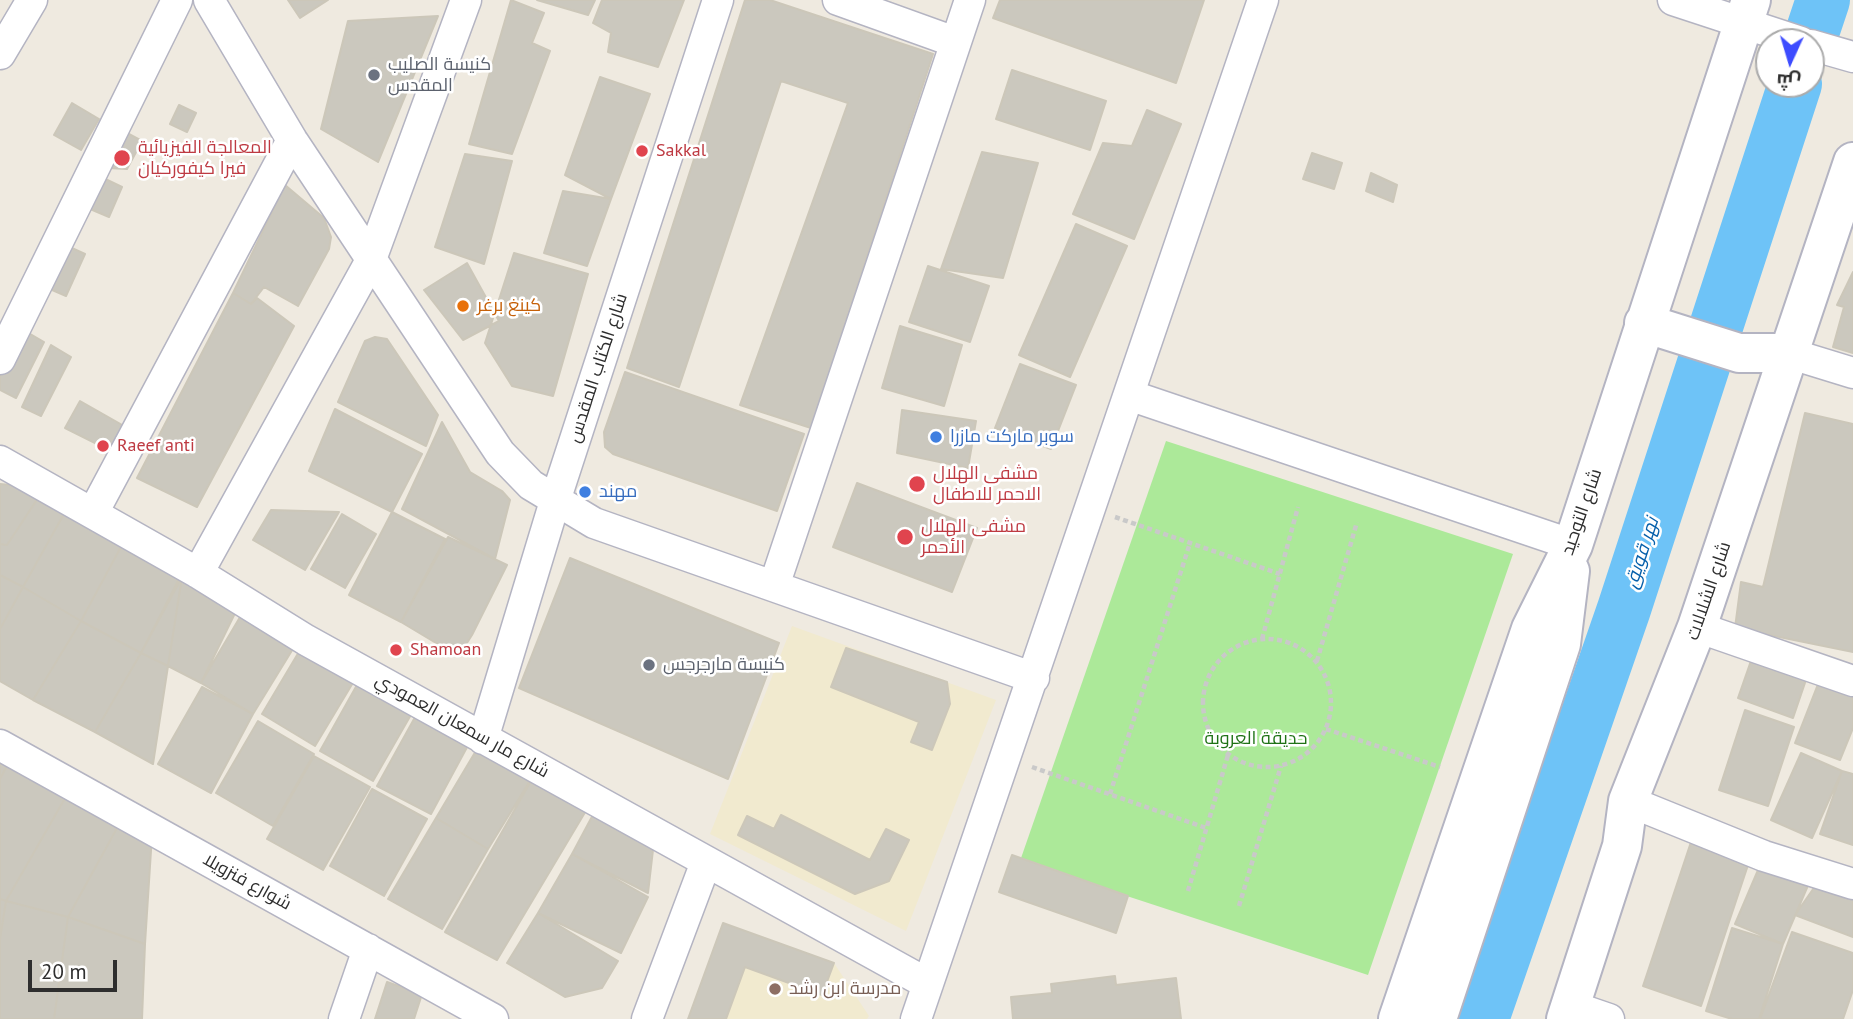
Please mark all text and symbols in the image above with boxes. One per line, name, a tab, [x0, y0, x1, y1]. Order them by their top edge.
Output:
north arrow	[1755, 28, 1825, 98]
place label: كنيسة الصليب المقدس	[388, 54, 491, 96]
marker: كنيسة الصليب المقدس	[366, 67, 382, 83]
text: ش	[1776, 69, 1802, 95]
place label: المعالجة الفيزيائية فيرا كيفوركيان	[138, 137, 272, 180]
place label: Sakkal	[656, 140, 706, 162]
marker: Sakkal	[634, 143, 650, 159]
marker: المعالجة الفيزيائية فيرا كيفوركيان	[112, 148, 132, 168]
street label: شارع الكتاب المقدس	[564, 291, 632, 445]
place label: كينغ برغر	[477, 295, 541, 317]
marker: كينغ برغر	[455, 298, 471, 314]
place label: سوبر ماركت مازرا	[950, 426, 1074, 448]
marker: سوبر ماركت مازرا	[928, 429, 944, 445]
place label: Raeef anti	[117, 435, 195, 457]
marker: Raeef anti	[95, 438, 111, 454]
place label: مشفى الهلال الاحمر للاطفال	[933, 463, 1041, 505]
street label: شارع التوحيد	[1557, 466, 1607, 558]
marker: مشفى الهلال الاحمر للاطفال	[907, 474, 927, 494]
place label: مهند	[599, 481, 637, 503]
marker: مهند	[577, 484, 593, 500]
water label: نهر قويق	[1620, 515, 1664, 591]
place label: مشفى الهلال الأحمر	[921, 516, 1026, 558]
marker: مشفى الهلال الأحمر	[895, 527, 915, 547]
street label: شارع الشلالات	[1682, 539, 1736, 643]
place label: Shamoan	[410, 639, 481, 661]
marker: Shamoan	[388, 642, 404, 658]
place label: كنيسة مارجرجس	[663, 654, 785, 676]
marker: كنيسة مارجرجس	[641, 657, 657, 673]
street label: شارع مار سمعان العمودي	[371, 669, 553, 783]
park label: حديقة العروبة	[1205, 728, 1307, 750]
street label: شوارع فنزويلا	[199, 849, 295, 915]
scale bar	[32, 946, 121, 990]
text: 20 m	[41, 958, 87, 985]
place label: مدرسة ابن رشد	[789, 978, 901, 1000]
marker: مدرسة ابن رشد	[767, 981, 783, 997]

